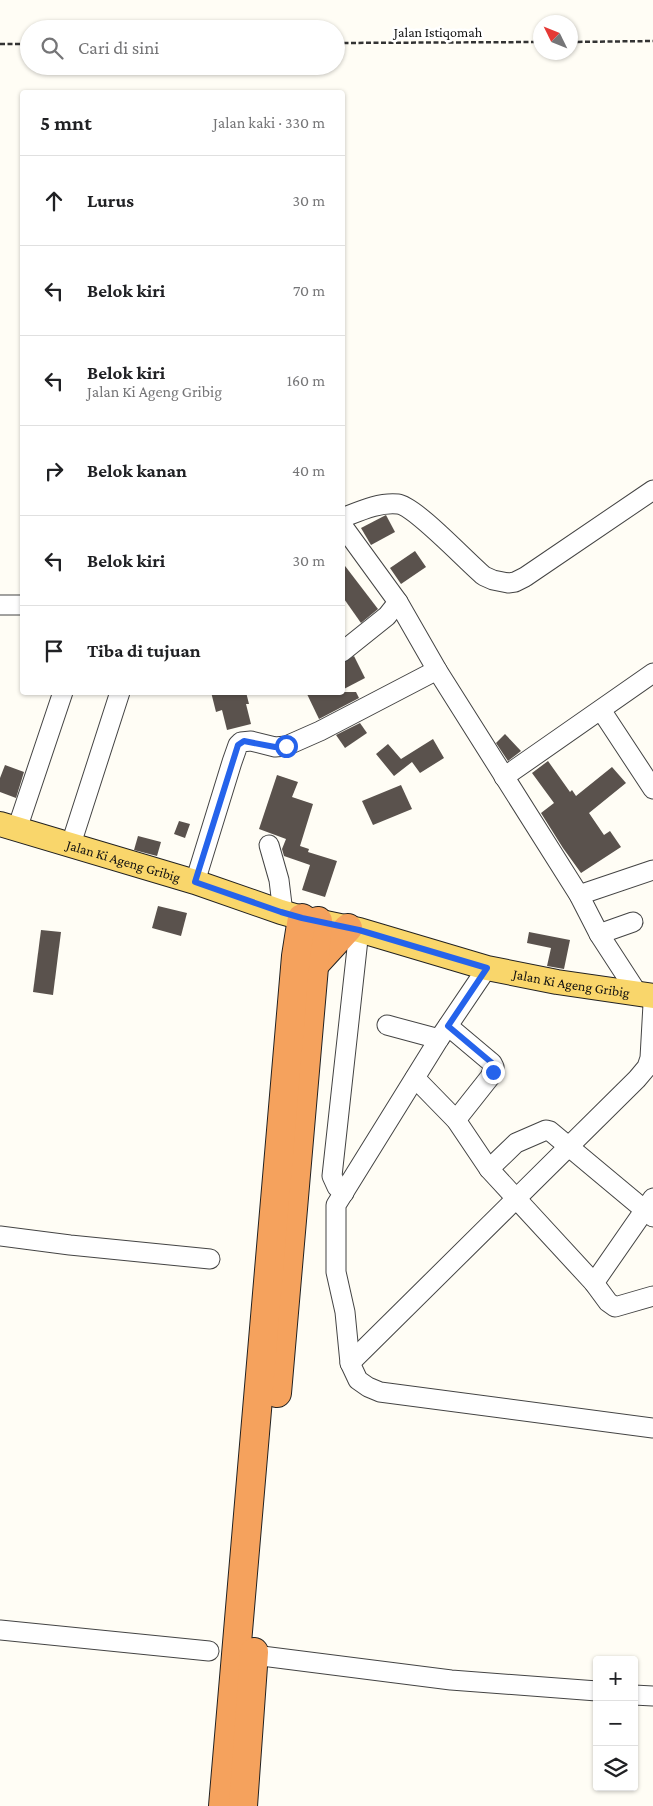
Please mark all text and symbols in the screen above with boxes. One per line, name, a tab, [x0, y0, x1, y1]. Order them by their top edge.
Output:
north arrow	[533, 15, 578, 60]
search box	[20, 20, 345, 75]
street label: Jalan Istiqomah	[392, 24, 483, 40]
icon: search	[38, 34, 66, 62]
text: Cari di sini	[78, 37, 159, 58]
text: 5 mnt	[40, 111, 92, 135]
text: Jalan kaki · 330 m	[213, 114, 325, 131]
icon: ahead	[40, 187, 68, 215]
text: Lurus	[87, 190, 134, 211]
text: 30 m	[293, 192, 325, 209]
icon: left	[40, 277, 68, 305]
text: Belok kiri	[87, 280, 165, 301]
text: 70 m	[293, 282, 325, 299]
text: Belok kiri	[87, 362, 165, 383]
icon: left	[40, 367, 68, 395]
text: 160 m	[287, 372, 325, 389]
text: Jalan Ki Ageng Gribig	[87, 383, 222, 400]
icon: right	[40, 457, 68, 485]
text: Belok kanan	[87, 460, 187, 481]
text: 40 m	[292, 462, 325, 479]
icon: left	[40, 547, 68, 575]
text: Belok kiri	[87, 550, 165, 571]
text: 30 m	[293, 552, 325, 569]
icon: arrive	[40, 637, 68, 665]
text: Tiba di tujuan	[87, 640, 201, 661]
route start	[275, 735, 298, 758]
street label: Jalan Ki Ageng Gribig	[63, 836, 183, 885]
street label: Jalan Ki Ageng Gribig	[510, 965, 631, 1001]
route end	[482, 1061, 505, 1084]
map controls	[593, 1656, 638, 1791]
button: +	[593, 1656, 638, 1701]
button: −	[593, 1701, 638, 1746]
button: layers	[593, 1746, 638, 1791]

